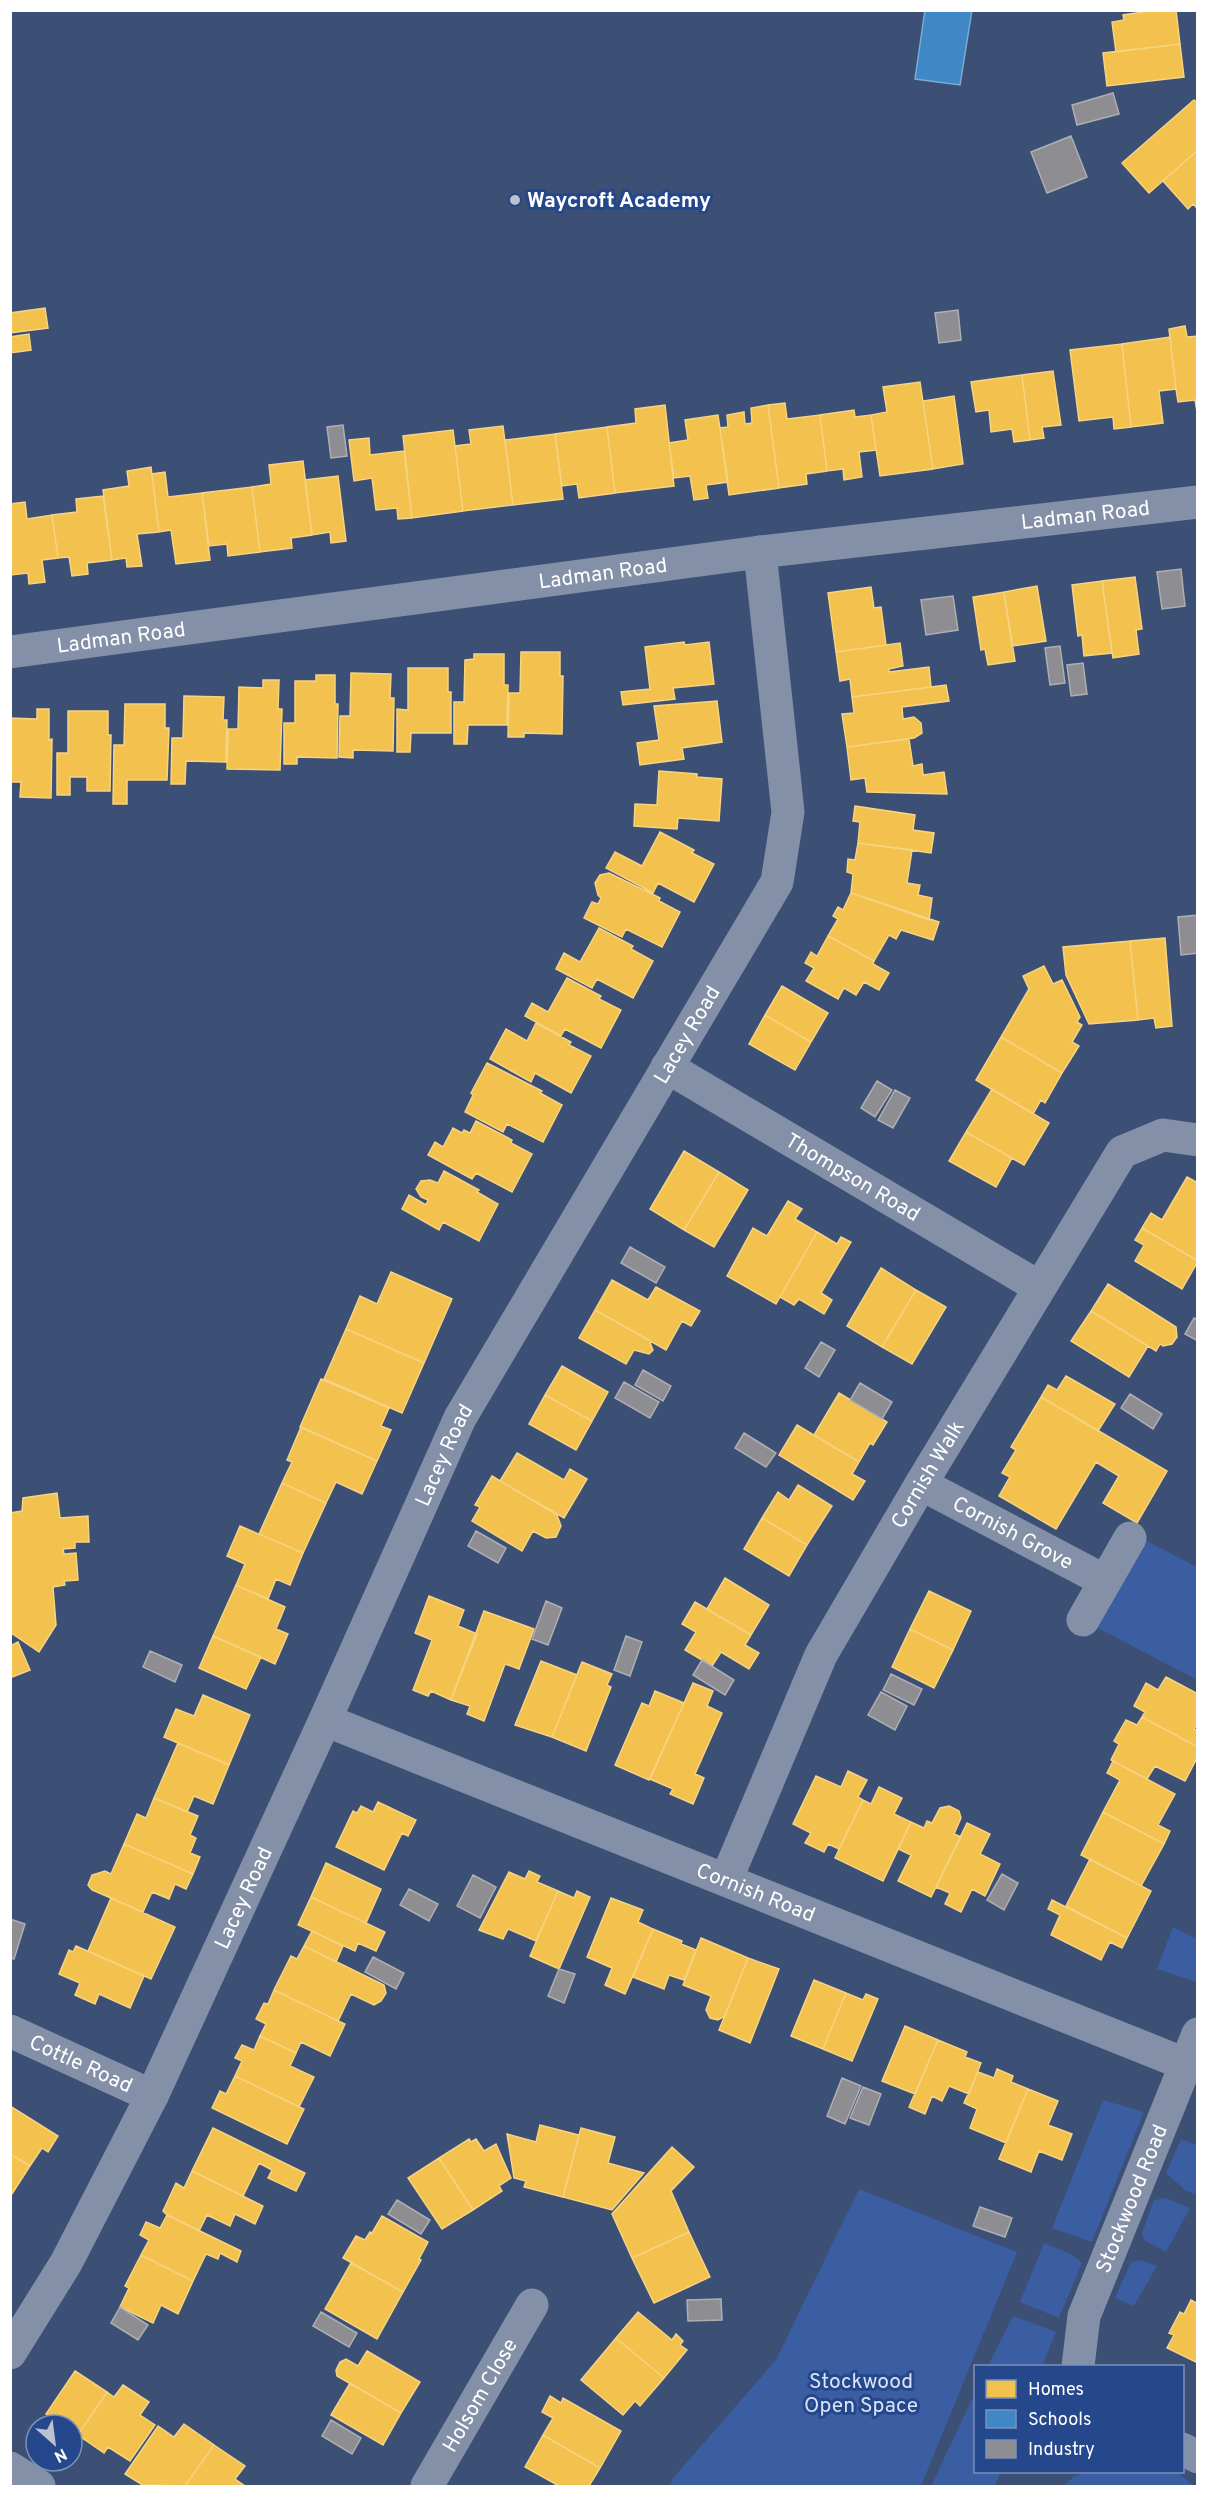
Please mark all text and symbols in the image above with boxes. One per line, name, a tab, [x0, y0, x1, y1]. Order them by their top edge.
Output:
place label: Waycroft Academy	[527, 188, 711, 215]
marker: Waycroft Academy	[508, 193, 522, 207]
street label: Ladman Road	[1020, 496, 1151, 537]
street label: Ladman Road	[537, 553, 669, 596]
street label: Ladman Road	[55, 617, 187, 661]
street label: Lacey Road	[649, 981, 728, 1089]
street label: Thompson Road	[780, 1128, 925, 1229]
street label: Lacey Road	[410, 1400, 480, 1511]
street label: Cornish Walk	[886, 1416, 971, 1534]
street label: Cornish Grove	[947, 1491, 1077, 1577]
street label: Lacey Road	[209, 1843, 280, 1954]
street label: Cornish Road	[692, 1858, 819, 1930]
street label: Cottle Road	[24, 2029, 136, 2100]
street label: Stockwood Road	[1091, 2121, 1175, 2277]
street label: Holsom Close	[437, 2334, 525, 2458]
legend	[974, 2365, 1184, 2473]
park label: Stockwood Open Space	[804, 2369, 918, 2420]
text: Homes	[1028, 2379, 1084, 2402]
text: Schools	[1028, 2409, 1091, 2432]
north arrow	[24, 2413, 84, 2473]
text: Industry	[1028, 2439, 1095, 2462]
text: N	[50, 2443, 70, 2466]

